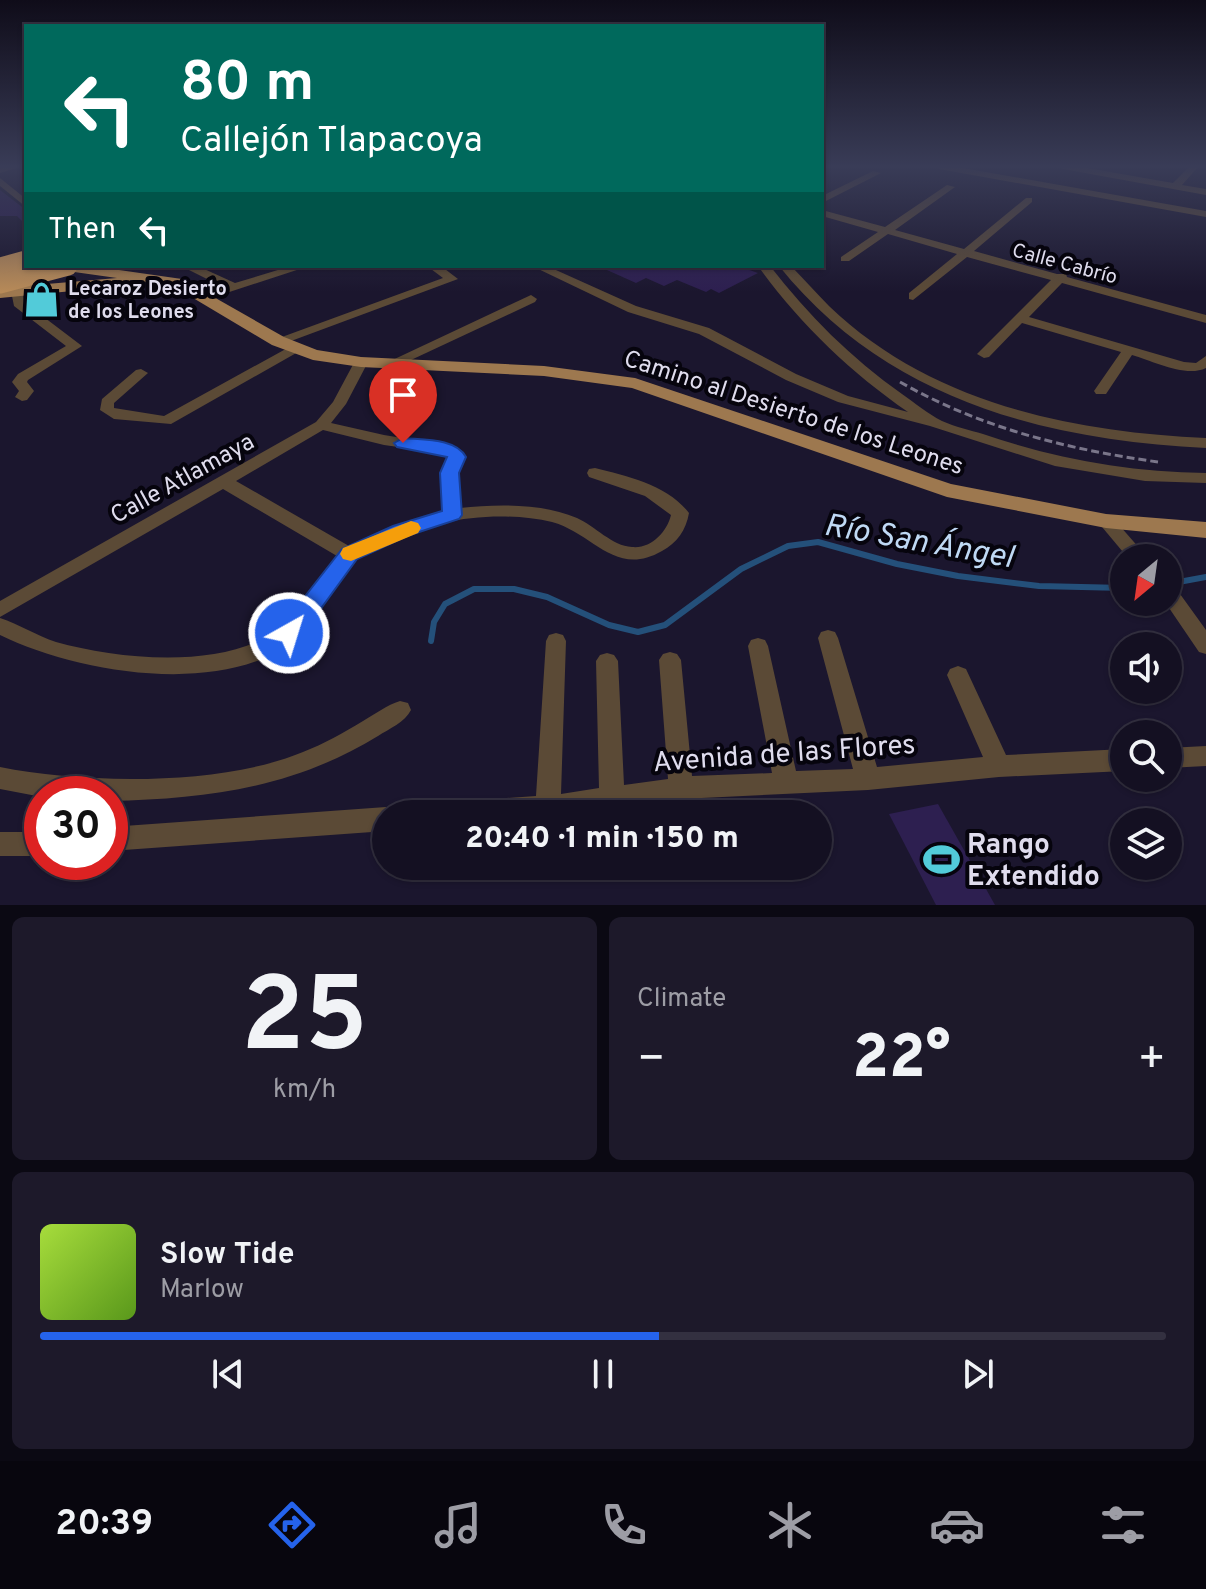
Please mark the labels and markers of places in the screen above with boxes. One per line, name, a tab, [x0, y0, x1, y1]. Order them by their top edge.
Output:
place label: Lecaroz Desierto de los Leones	[68, 277, 227, 326]
shop icon: Lecaroz Desierto de los Leones	[23, 280, 61, 318]
pin	[369, 361, 437, 443]
place label: Rango Extendido	[967, 828, 1100, 896]
sports icon: Rango Extendido	[922, 840, 960, 878]

